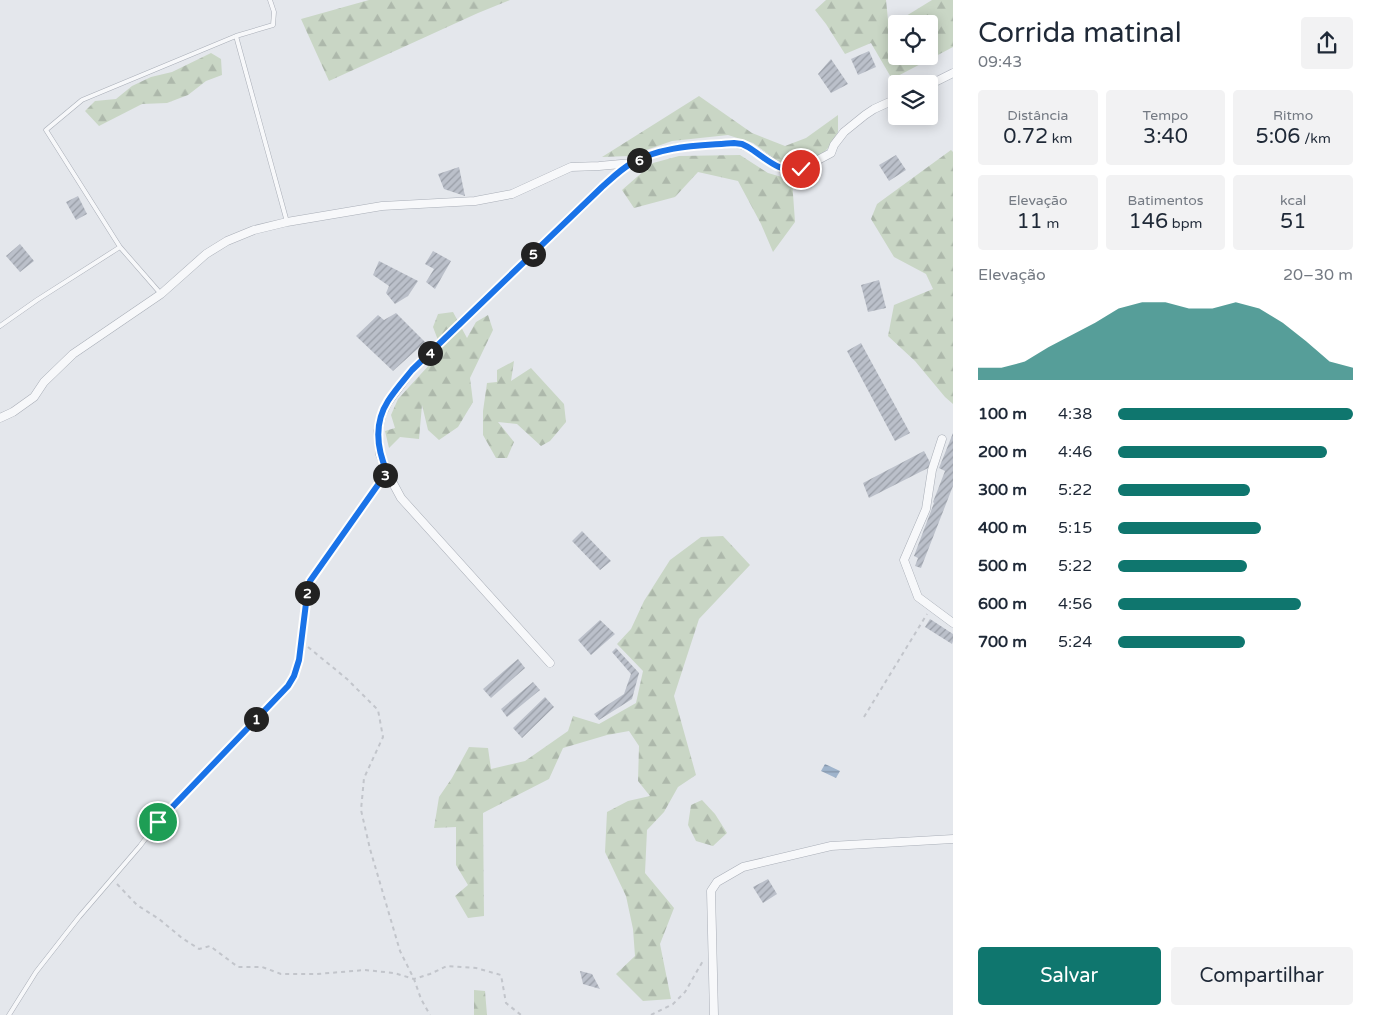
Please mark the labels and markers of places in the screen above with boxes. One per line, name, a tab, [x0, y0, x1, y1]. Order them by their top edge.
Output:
pin: 6	[626, 148, 652, 172]
pin	[780, 148, 822, 190]
pin: 5	[520, 242, 546, 266]
pin: 4	[418, 340, 442, 366]
pin: 3	[372, 462, 398, 488]
pin: 2	[294, 580, 320, 606]
pin: 1	[244, 706, 268, 732]
pin	[137, 801, 179, 843]

